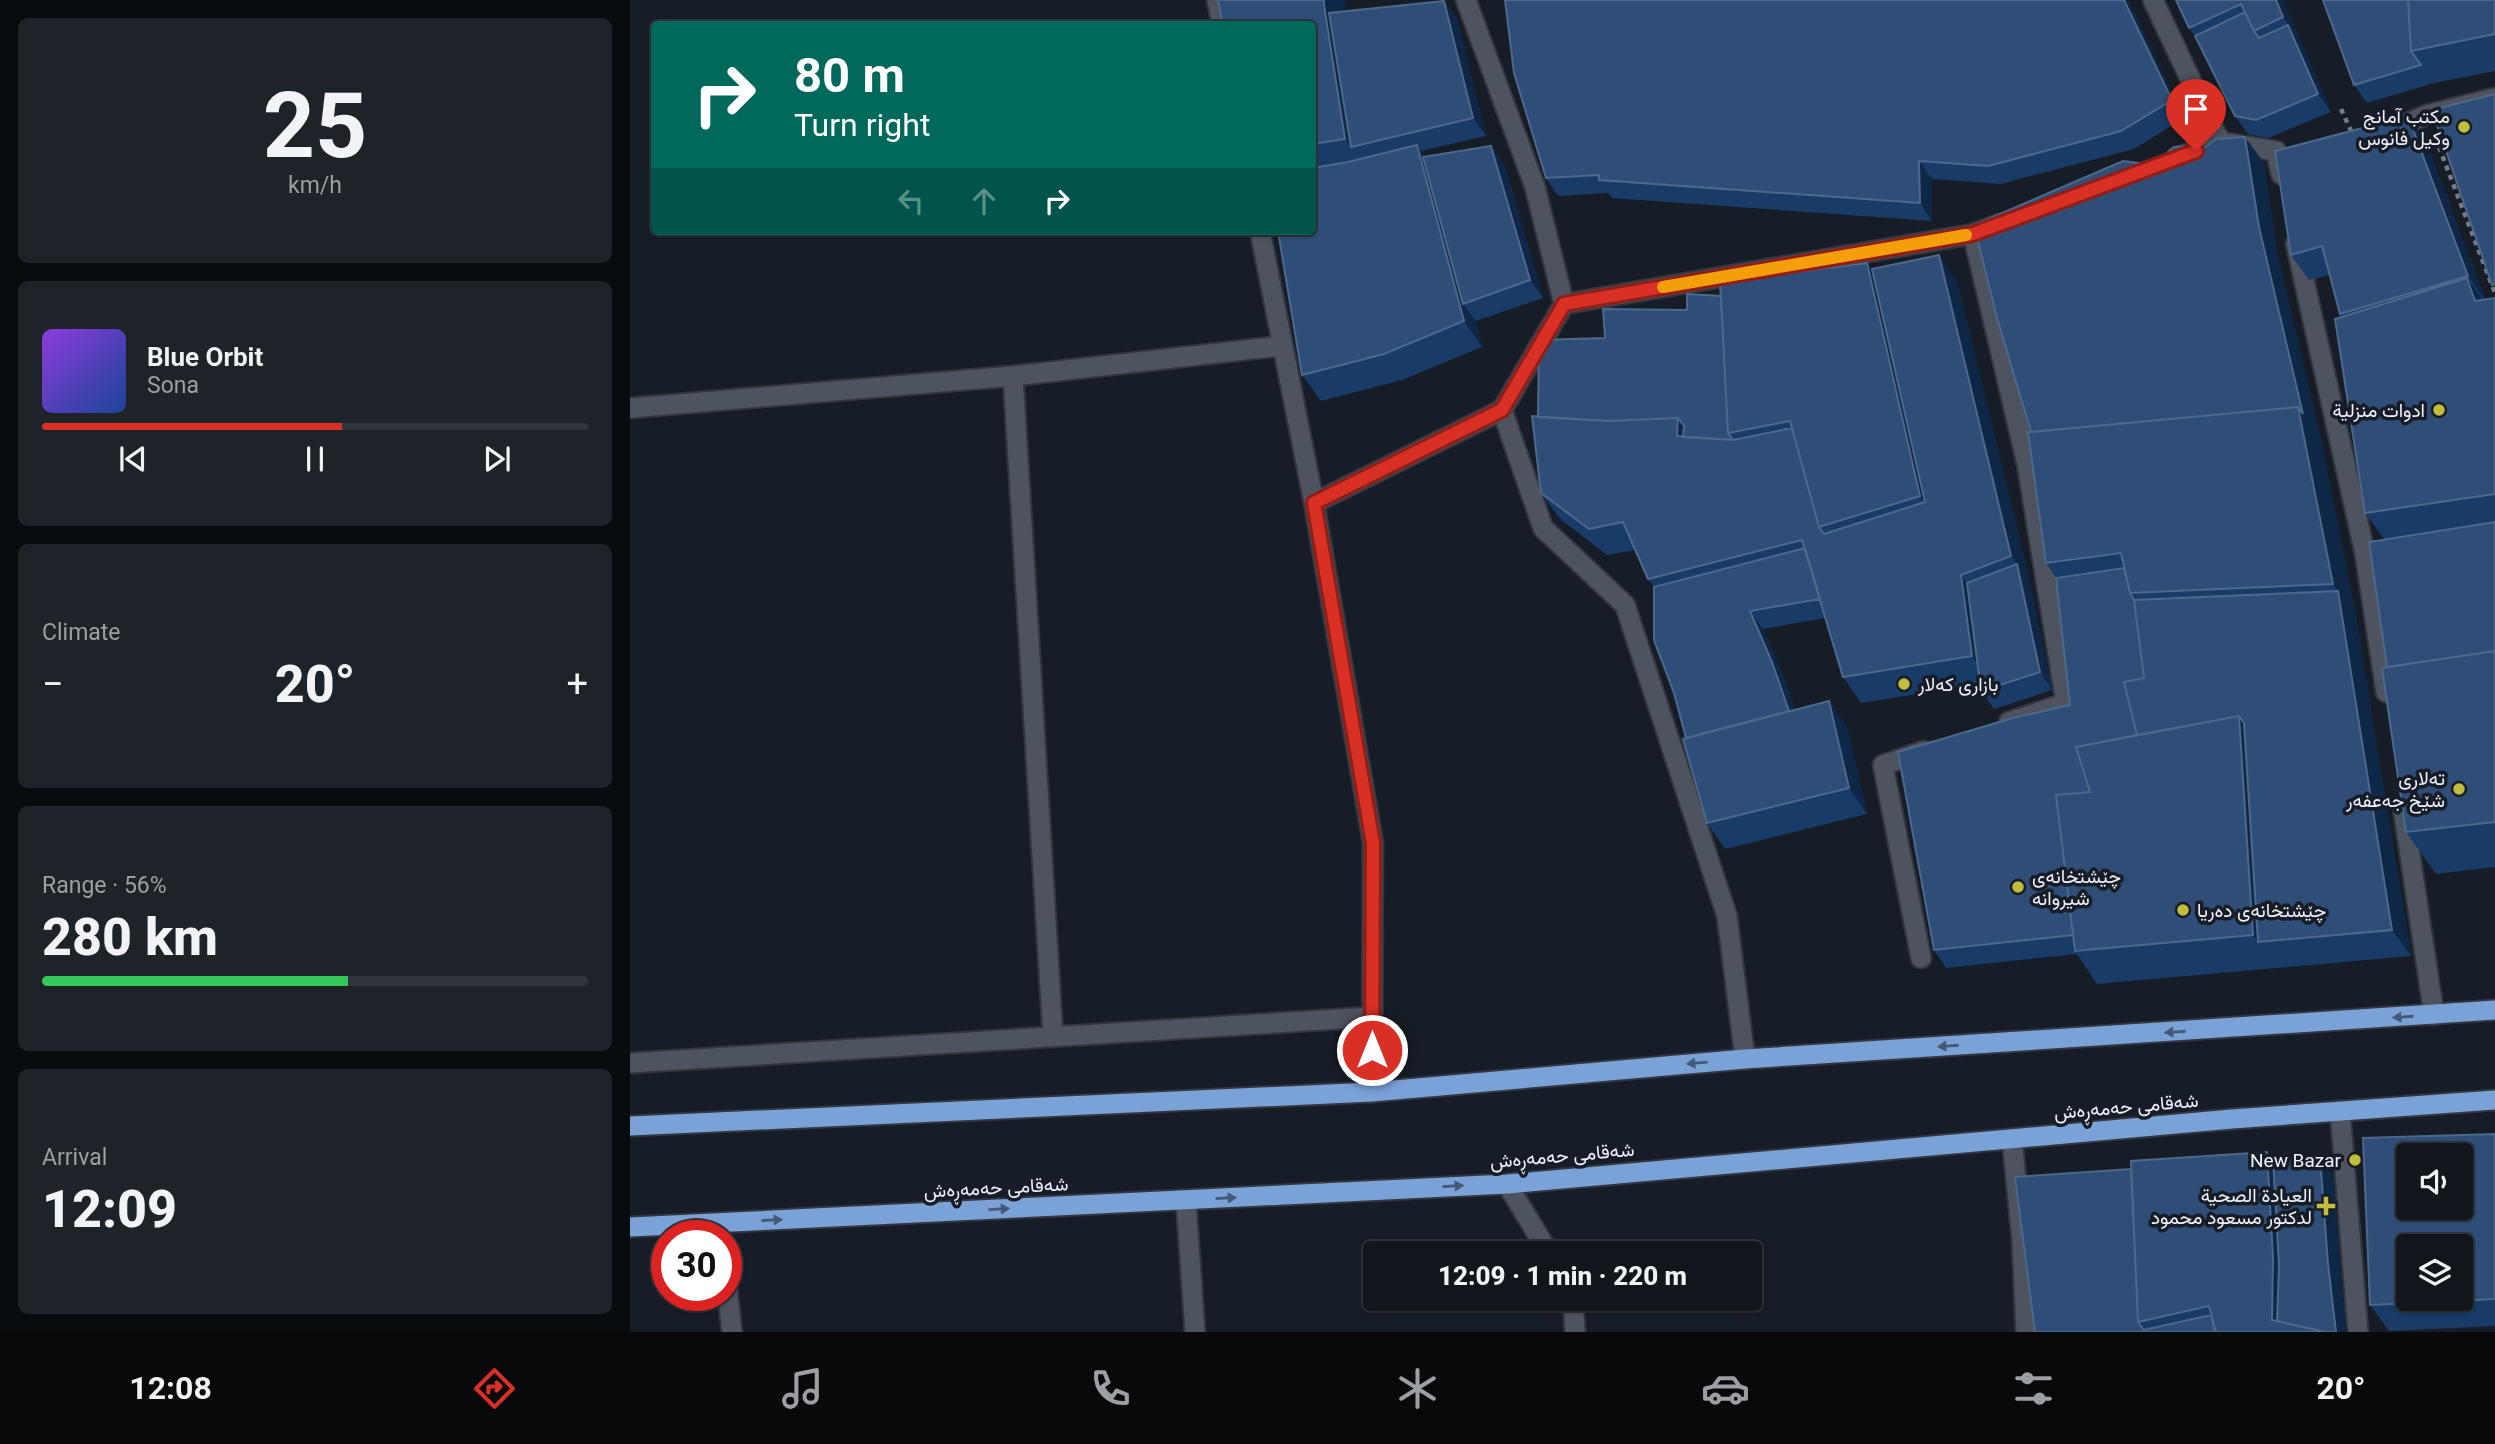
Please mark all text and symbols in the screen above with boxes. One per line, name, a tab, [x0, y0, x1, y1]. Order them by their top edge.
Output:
text: 80 m	[794, 47, 905, 104]
icon: right	[679, 49, 770, 140]
text: 25	[263, 73, 367, 179]
pin	[2166, 79, 2226, 151]
icon: arrive	[2177, 90, 2215, 128]
place label: مكتب آمانج وكيل فانوس	[2358, 105, 2450, 150]
text: Turn right	[794, 106, 930, 144]
marker: مكتب آمانج وكيل فانوس	[2456, 119, 2472, 135]
text: km/h	[288, 172, 342, 199]
icon: left	[892, 182, 930, 220]
icon: ahead	[965, 182, 1003, 220]
icon: right	[1038, 182, 1076, 220]
text: Blue Orbit	[147, 342, 263, 372]
text: Sona	[147, 372, 199, 399]
place label: ادوات منزلية	[2333, 399, 2425, 422]
marker: ادوات منزلية	[2431, 402, 2447, 418]
icon: previous	[114, 440, 152, 478]
icon: pause	[296, 440, 334, 478]
icon: next	[478, 440, 516, 478]
text: Climate	[42, 619, 121, 646]
text: 20°	[275, 654, 355, 715]
text: −	[42, 662, 64, 706]
text: +	[566, 662, 588, 706]
place label: بازاری کەلار	[1917, 673, 1998, 696]
marker: بازاری کەلار	[1896, 676, 1912, 692]
place label: تەلاری شێخ جەعفەر	[2345, 767, 2445, 814]
marker: تەلاری شێخ جەعفەر	[2451, 781, 2467, 797]
place label: چێشتخانەی شیروانە	[2032, 865, 2121, 910]
text: Range · 56%	[42, 872, 167, 899]
marker: چێشتخانەی شیروانە	[2010, 879, 2026, 895]
place label: چێشتخانەی دەریا	[2197, 899, 2326, 924]
marker: چێشتخانەی دەریا	[2175, 902, 2191, 918]
text: 280 km	[42, 907, 218, 968]
one-way arrow	[2391, 1012, 2413, 1023]
position arrow	[1335, 1013, 1409, 1087]
one-way arrow	[2164, 1027, 2186, 1038]
one-way arrow	[1937, 1041, 1959, 1052]
one-way arrow	[1686, 1058, 1708, 1069]
street label: شەقامی حەمەڕەش	[2053, 1089, 2200, 1128]
street label: شەقامی حەمەڕەش	[1489, 1138, 1636, 1177]
map controls	[2396, 1143, 2473, 1311]
button: sound	[2396, 1143, 2473, 1220]
text: Arrival	[42, 1144, 107, 1171]
place label: New Bazar	[2250, 1149, 2342, 1172]
marker: New Bazar	[2347, 1152, 2363, 1168]
street label: شەقامی حەمەڕەش	[923, 1172, 1069, 1207]
text: 12:09	[42, 1179, 177, 1240]
one-way arrow	[1442, 1181, 1464, 1192]
place label: العيادة الصحية لدكتور مسعود محمود	[2151, 1184, 2312, 1229]
one-way arrow	[1215, 1193, 1237, 1204]
marker: العيادة الصحية لدكتور مسعود محمود	[2318, 1198, 2334, 1214]
one-way arrow	[988, 1204, 1010, 1215]
one-way arrow	[761, 1214, 783, 1225]
speed limit sign: 30	[651, 1220, 742, 1311]
button: layers	[2396, 1234, 2473, 1311]
text: 12:09 · 1 min · 220 m	[1438, 1261, 1687, 1291]
icon: directions	[470, 1364, 519, 1413]
icon: music	[778, 1364, 827, 1413]
icon: phone	[1086, 1364, 1135, 1413]
icon: climate	[1393, 1364, 1442, 1413]
icon: car	[1701, 1364, 1750, 1413]
icon: filters	[2009, 1364, 2058, 1413]
text: 12:08	[129, 1369, 212, 1407]
text: 20°	[2316, 1369, 2366, 1407]

